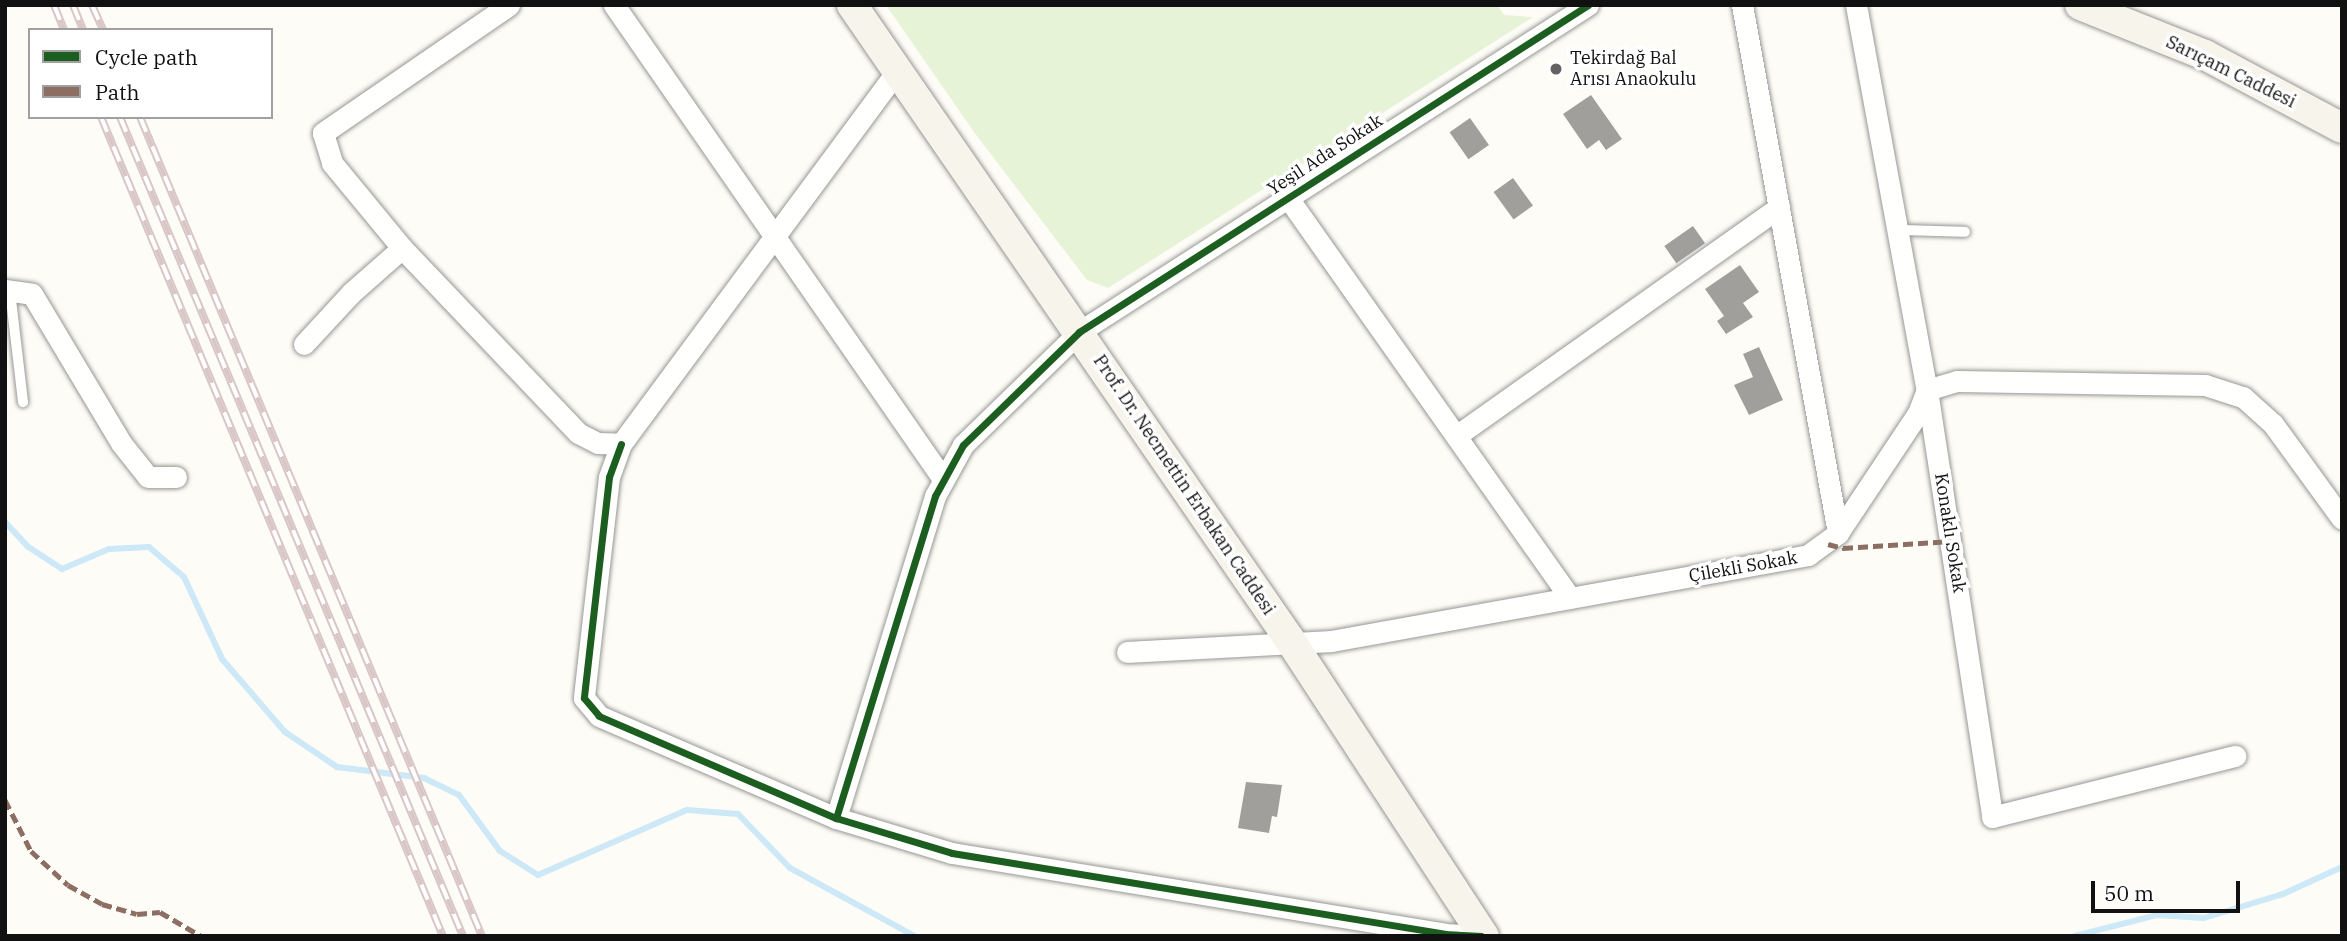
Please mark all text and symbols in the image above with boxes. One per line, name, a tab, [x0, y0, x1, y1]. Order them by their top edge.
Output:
legend	[28, 28, 273, 119]
street label: Sarıçam Caddesi	[2163, 31, 2299, 113]
text: Cycle path	[95, 43, 198, 71]
place label: Tekirdağ Bal Arısı Anaokulu	[1570, 48, 1696, 90]
marker: Tekirdağ Bal Arısı Anaokulu	[1548, 61, 1564, 77]
text: Path	[95, 78, 140, 106]
street label: Yeşil Ada Sokak	[1264, 110, 1386, 200]
street label: Prof. Dr. Necmettin Erbakan Caddesi	[1089, 351, 1279, 619]
street label: Konaklı Sokak	[1930, 472, 1970, 594]
street label: Çilekli Sokak	[1687, 547, 1799, 587]
scale bar	[2095, 867, 2244, 911]
text: 50 m	[2104, 879, 2154, 907]

